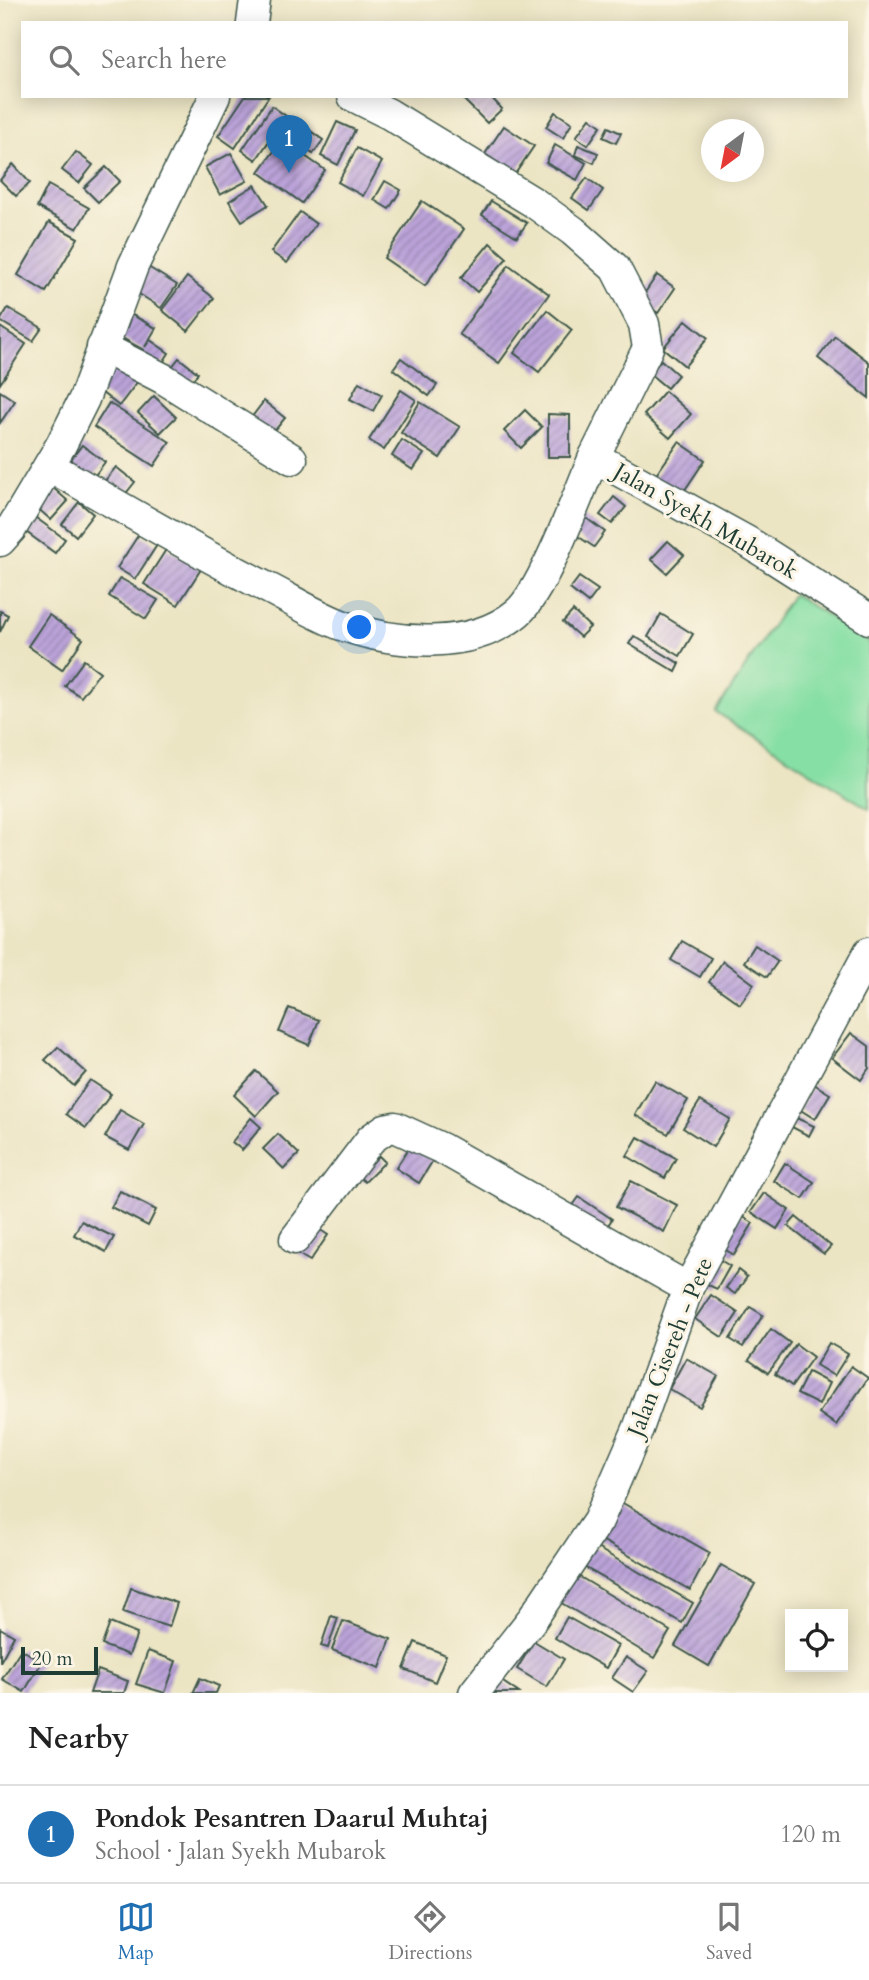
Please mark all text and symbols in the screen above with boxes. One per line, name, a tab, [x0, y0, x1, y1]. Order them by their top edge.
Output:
search box	[21, 21, 848, 98]
icon: search	[45, 41, 83, 79]
text: Search here	[101, 42, 227, 77]
pin: 1	[266, 115, 312, 173]
north arrow	[701, 119, 764, 182]
street label: Jalan Syekh Mubarok	[606, 454, 804, 587]
your location	[342, 610, 376, 644]
street label: Jalan Cisereh - Pete	[619, 1253, 720, 1444]
map controls	[785, 1609, 848, 1672]
button: locate	[785, 1609, 848, 1672]
scale bar	[21, 1644, 98, 1676]
text: 20 m	[32, 1646, 73, 1672]
text: Nearby	[28, 1718, 129, 1759]
text: Pondok Pesantren Daarul Muhtaj	[95, 1801, 489, 1836]
text: 1	[45, 1819, 57, 1850]
text: 120 m	[780, 1819, 841, 1850]
text: School · Jalan Syekh Mubarok	[95, 1836, 386, 1867]
tab: Map	[117, 1898, 155, 1966]
tab: Directions	[389, 1898, 472, 1966]
tab: Saved	[706, 1898, 752, 1966]

